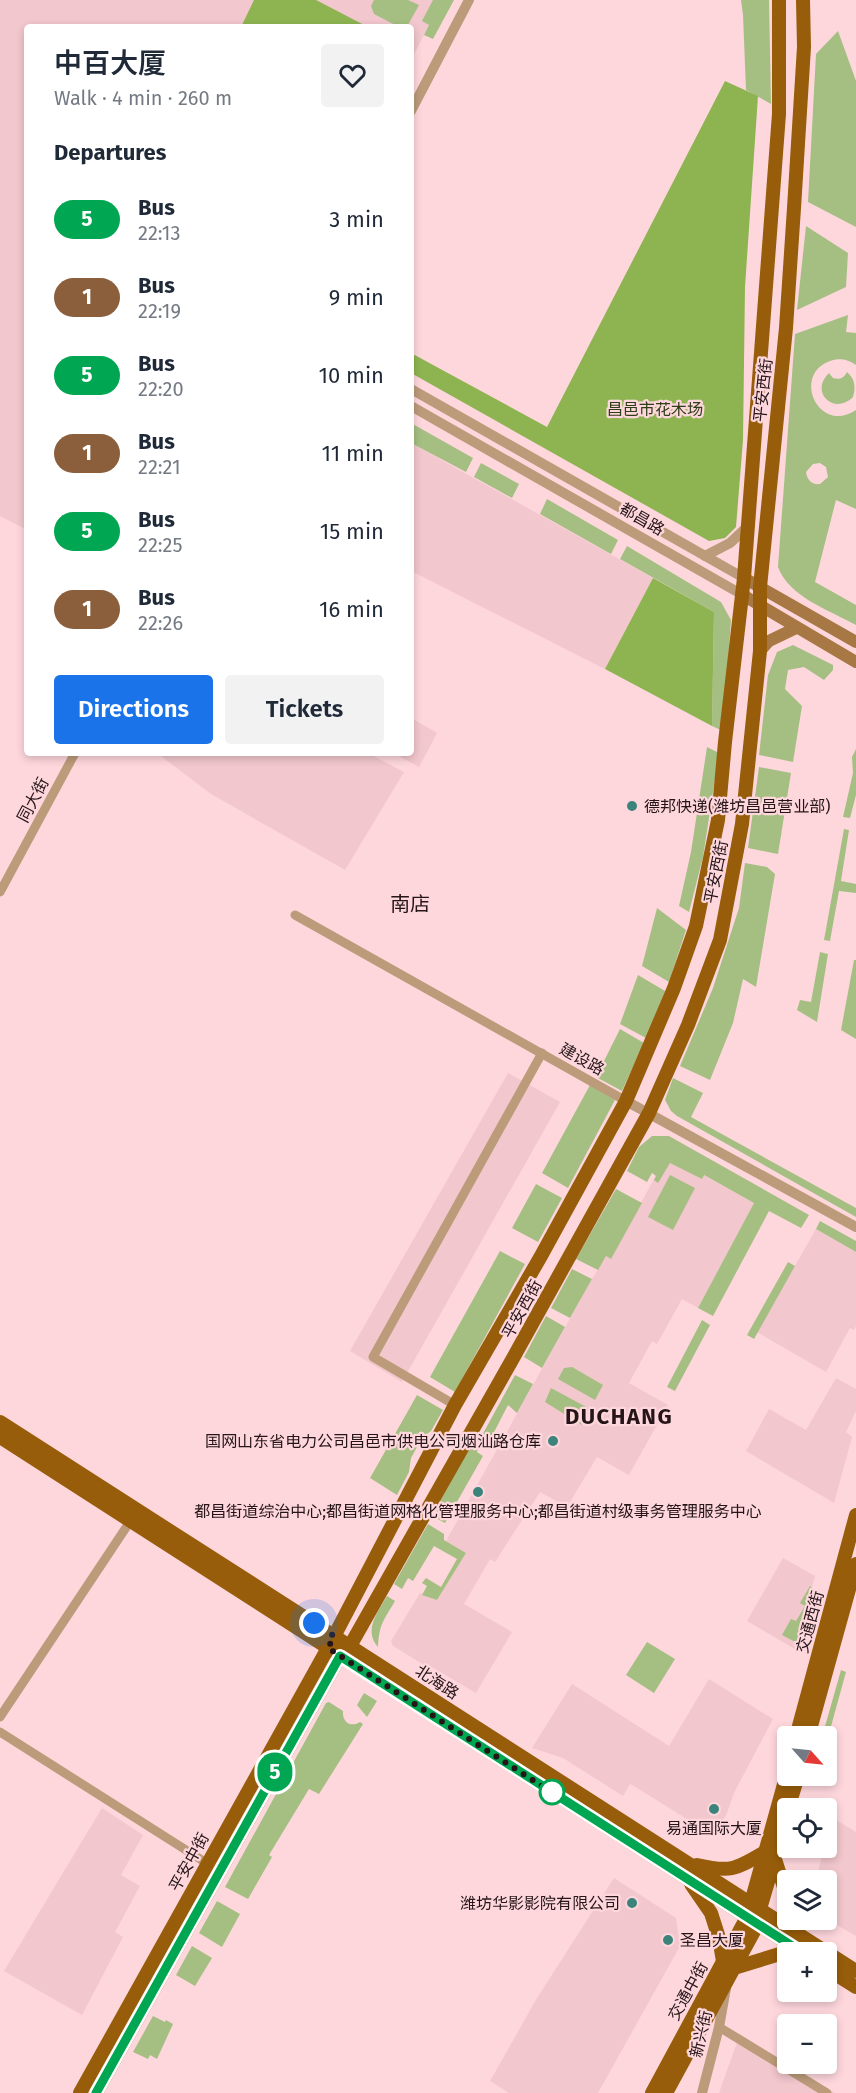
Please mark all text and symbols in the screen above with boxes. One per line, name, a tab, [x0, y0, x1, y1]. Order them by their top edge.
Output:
button: heart	[321, 44, 384, 107]
text: 中百大厦	[54, 47, 166, 80]
text: Walk · 4 min · 260 m	[54, 86, 232, 110]
text: Departures	[54, 139, 166, 166]
text: Bus	[138, 194, 175, 221]
text: 5	[81, 206, 93, 232]
text: 3 min	[329, 206, 384, 233]
text: 22:13	[138, 221, 180, 245]
text: Bus	[138, 272, 175, 299]
text: 1	[82, 284, 92, 310]
text: 9 min	[329, 284, 384, 311]
text: 22:19	[138, 299, 181, 323]
text: Bus	[138, 350, 175, 377]
street label: 平安西街	[750, 357, 776, 423]
text: 5	[81, 362, 93, 388]
text: 10 min	[318, 362, 384, 389]
text: 22:20	[138, 377, 184, 401]
park label: 昌邑市花木场	[607, 400, 703, 419]
text: Bus	[138, 428, 175, 455]
text: 1	[82, 440, 92, 466]
text: 11 min	[321, 440, 384, 467]
text: 22:21	[138, 455, 181, 479]
street label: 都昌路	[616, 499, 668, 539]
text: Bus	[138, 506, 175, 533]
text: 5	[81, 518, 93, 544]
text: 15 min	[320, 518, 384, 545]
text: 22:25	[138, 533, 183, 557]
text: Bus	[138, 584, 175, 611]
text: 1	[82, 596, 92, 622]
text: 16 min	[319, 596, 384, 623]
text: 22:26	[138, 611, 183, 635]
button: Directions	[54, 675, 213, 744]
button: Tickets	[225, 675, 384, 744]
street label: 同大街	[13, 774, 53, 826]
place label: 德邦快递(潍坊昌邑营业部)	[644, 797, 830, 816]
marker: 德邦快递(潍坊昌邑营业部)	[625, 799, 639, 813]
street label: 平安西街	[701, 839, 731, 905]
district label: 南店	[390, 892, 430, 916]
street label: 建设路	[556, 1039, 608, 1079]
street label: 平安西街	[498, 1276, 546, 1342]
district label: DUCHANG	[565, 1403, 673, 1430]
place label: 国网山东省电力公司昌邑市供电公司烟汕路仓库	[205, 1432, 541, 1451]
marker: 国网山东省电力公司昌邑市供电公司烟汕路仓库	[546, 1434, 560, 1448]
marker: 都昌街道综治中心;都昌街道网格化管理服务中心;都昌街道村级事务管理服务中心	[471, 1485, 485, 1499]
place label: 都昌街道综治中心;都昌街道网格化管理服务中心;都昌街道村级事务管理服务中心	[194, 1502, 762, 1521]
street label: 交通西街	[793, 1589, 827, 1655]
your location	[299, 1608, 329, 1638]
street label: 北海路	[412, 1661, 462, 1703]
north arrow	[777, 1726, 837, 1786]
map controls	[777, 1726, 837, 2074]
line badge: 5	[256, 1752, 294, 1792]
text: 5	[269, 1759, 281, 1785]
unlabelled marker	[539, 1779, 565, 1805]
button: locate	[777, 1798, 837, 1858]
marker: 易通国际大厦	[707, 1802, 721, 1816]
place label: 易通国际大厦	[666, 1819, 762, 1838]
street label: 平安中街	[165, 1829, 213, 1895]
button: layers	[777, 1870, 837, 1930]
place label: 潍坊华影影院有限公司	[460, 1894, 620, 1913]
marker: 潍坊华影影院有限公司	[625, 1896, 639, 1910]
place label: 圣昌大厦	[680, 1931, 744, 1950]
marker: 圣昌大厦	[661, 1933, 675, 1947]
button: +	[777, 1942, 837, 2002]
street label: 交通中街	[664, 1958, 712, 2024]
street label: 新兴街	[686, 2008, 716, 2060]
button: −	[777, 2014, 837, 2074]

